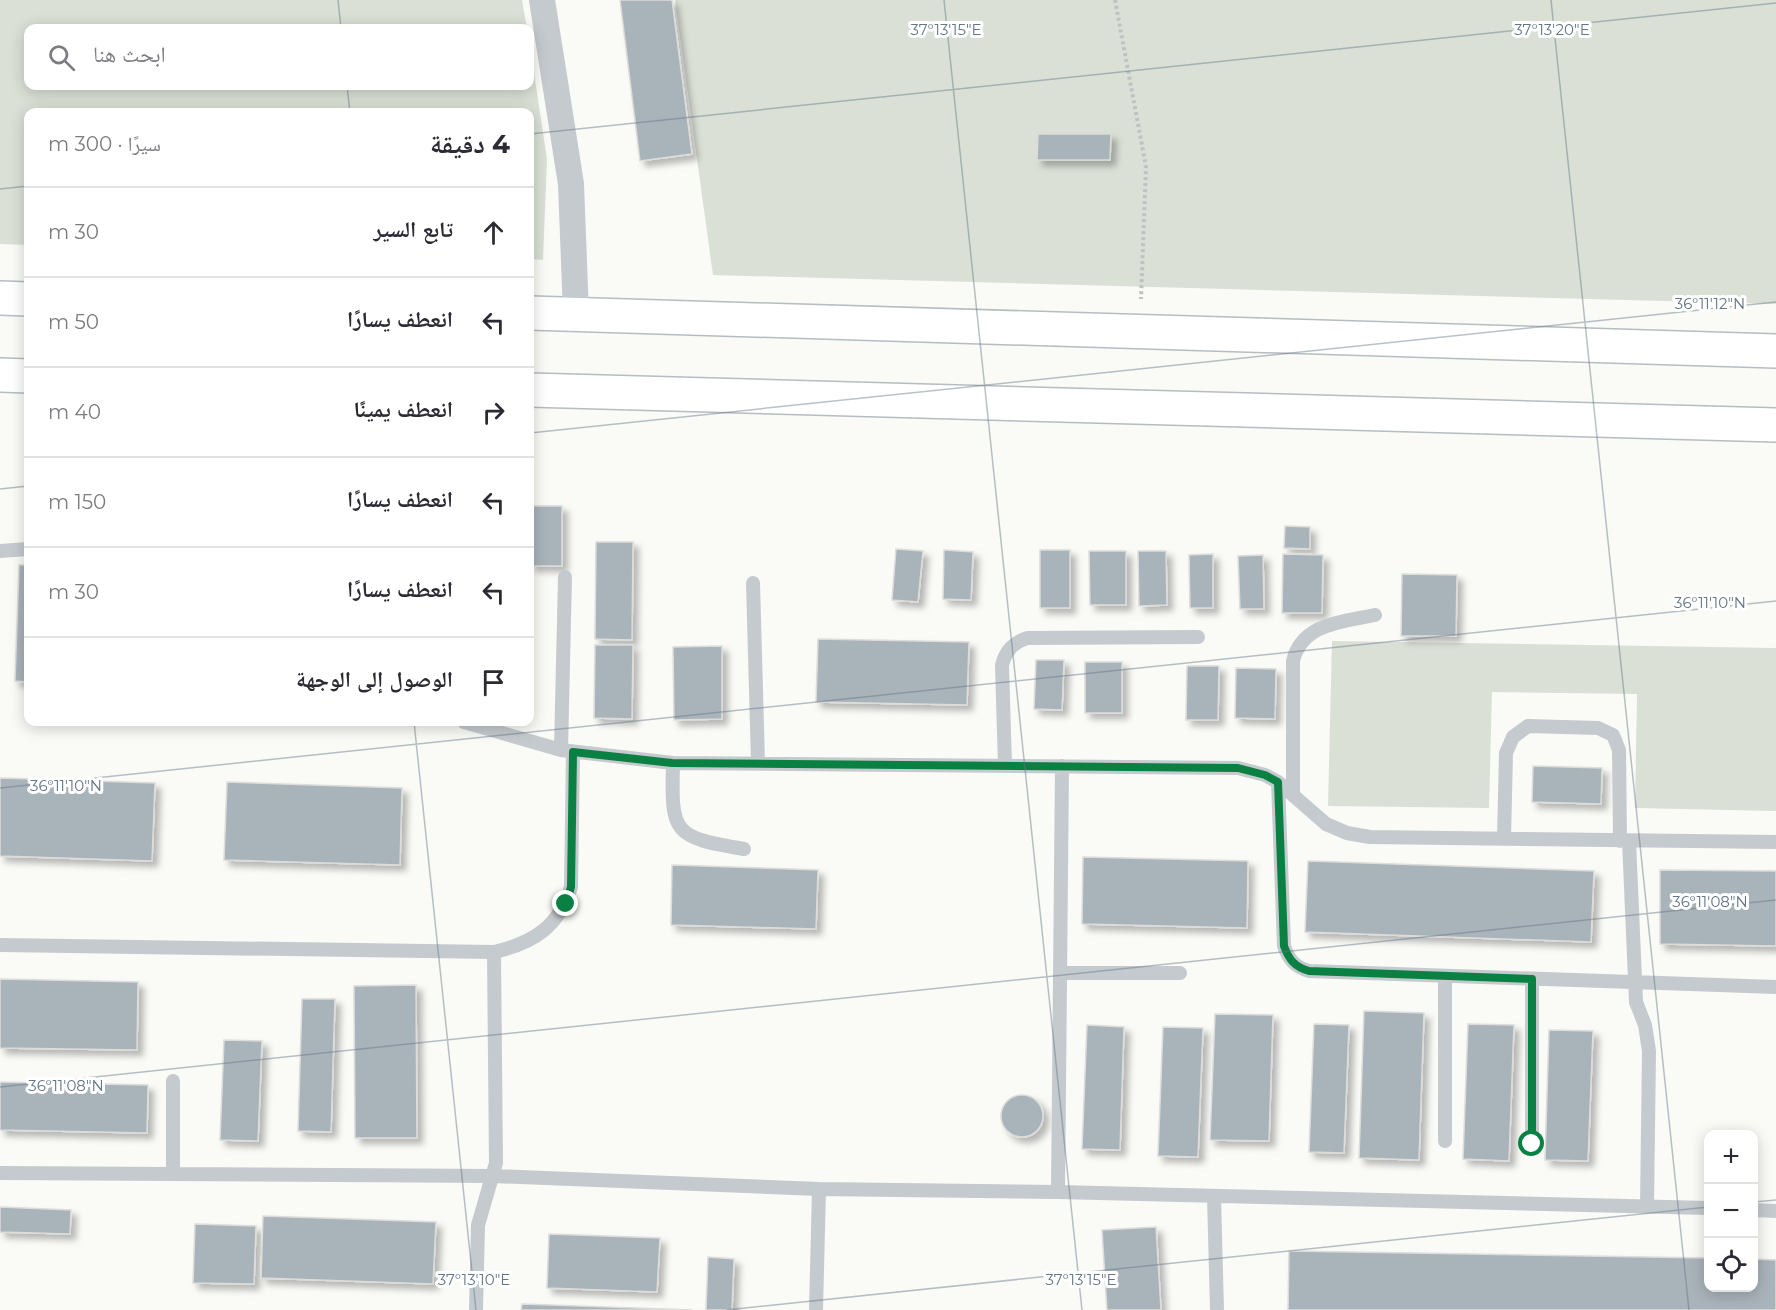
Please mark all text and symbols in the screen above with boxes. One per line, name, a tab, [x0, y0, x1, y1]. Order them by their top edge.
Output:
text: 37°13'15"E	[910, 20, 982, 39]
text: 37°13'20"E	[1514, 20, 1590, 39]
search box	[24, 24, 534, 90]
icon: search	[45, 41, 78, 74]
text: ابحث هنا	[93, 41, 166, 68]
text: 4 دقيقة	[430, 128, 510, 160]
text: سيرًا · 300 m	[48, 132, 161, 156]
text: تابع السير	[373, 216, 453, 243]
icon: ahead	[477, 216, 510, 249]
text: 30 m	[48, 220, 99, 244]
text: 36°11'12"N	[1675, 294, 1745, 313]
text: انعطف يسارًا	[347, 306, 453, 333]
icon: left	[477, 306, 510, 339]
text: 50 m	[48, 310, 99, 334]
text: انعطف يمينًا	[353, 396, 453, 423]
icon: right	[477, 396, 510, 429]
text: 40 m	[48, 400, 101, 424]
text: انعطف يسارًا	[347, 486, 453, 513]
icon: left	[477, 486, 510, 519]
text: 150 m	[48, 490, 106, 514]
text: انعطف يسارًا	[347, 576, 453, 603]
icon: left	[477, 576, 510, 609]
text: 30 m	[48, 580, 99, 604]
text: 36°11'10"N	[1674, 593, 1746, 612]
text: الوصول إلى الوجهة	[296, 666, 453, 693]
icon: arrive	[477, 666, 510, 699]
text: 36°11'10"N	[30, 776, 102, 795]
route end	[552, 890, 578, 916]
text: 36°11'08"N	[1672, 892, 1748, 911]
text: 36°11'08"N	[28, 1076, 104, 1095]
route start	[1518, 1130, 1544, 1156]
map controls	[1704, 1130, 1758, 1292]
button: +	[1704, 1130, 1758, 1184]
button: −	[1704, 1184, 1758, 1238]
button: locate	[1704, 1238, 1758, 1292]
text: 37°13'10"E	[438, 1270, 510, 1289]
text: 37°13'15"E	[1045, 1270, 1117, 1289]

